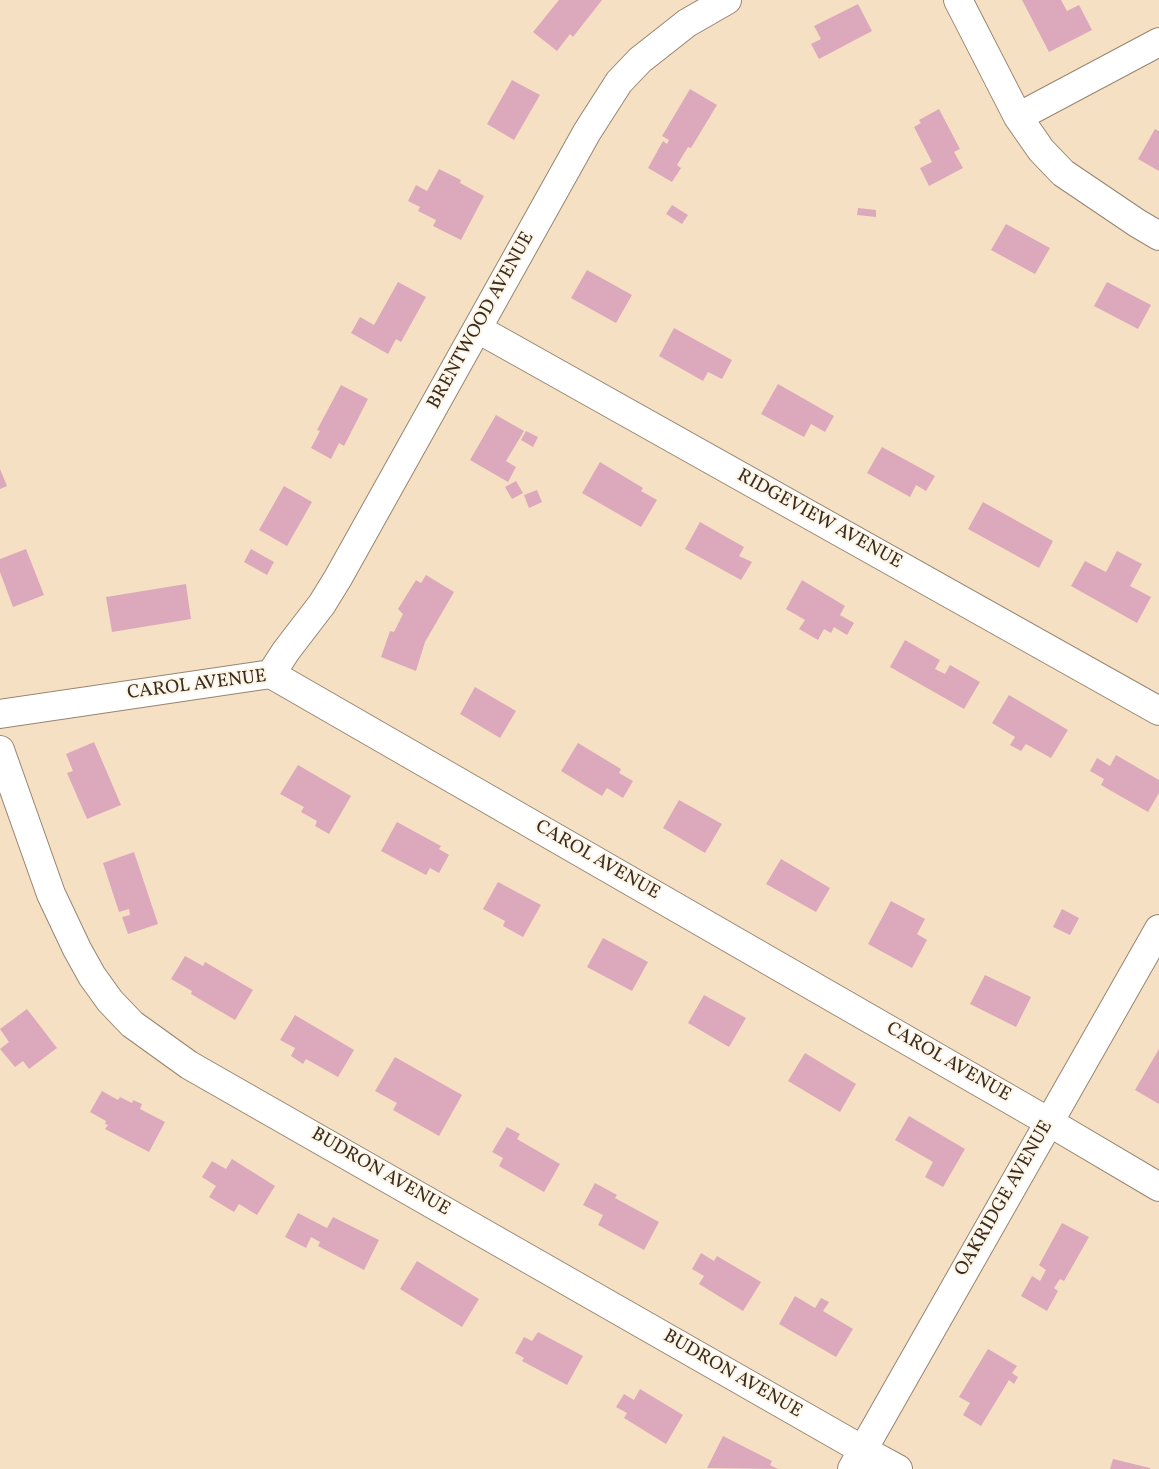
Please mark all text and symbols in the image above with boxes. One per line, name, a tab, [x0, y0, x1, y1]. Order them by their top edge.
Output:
street label: BRENTWOOD AVENUE	[424, 228, 540, 414]
street label: RIDGEVIEW AVENUE	[732, 465, 906, 575]
street label: CAROL AVENUE	[126, 666, 268, 706]
street label: CAROL AVENUE	[531, 816, 663, 906]
street label: CAROL AVENUE	[882, 1018, 1014, 1108]
street label: OAKRIDGE AVENUE	[951, 1117, 1059, 1281]
street label: BUDRON AVENUE	[306, 1124, 454, 1222]
street label: BUDRON AVENUE	[658, 1326, 806, 1424]

